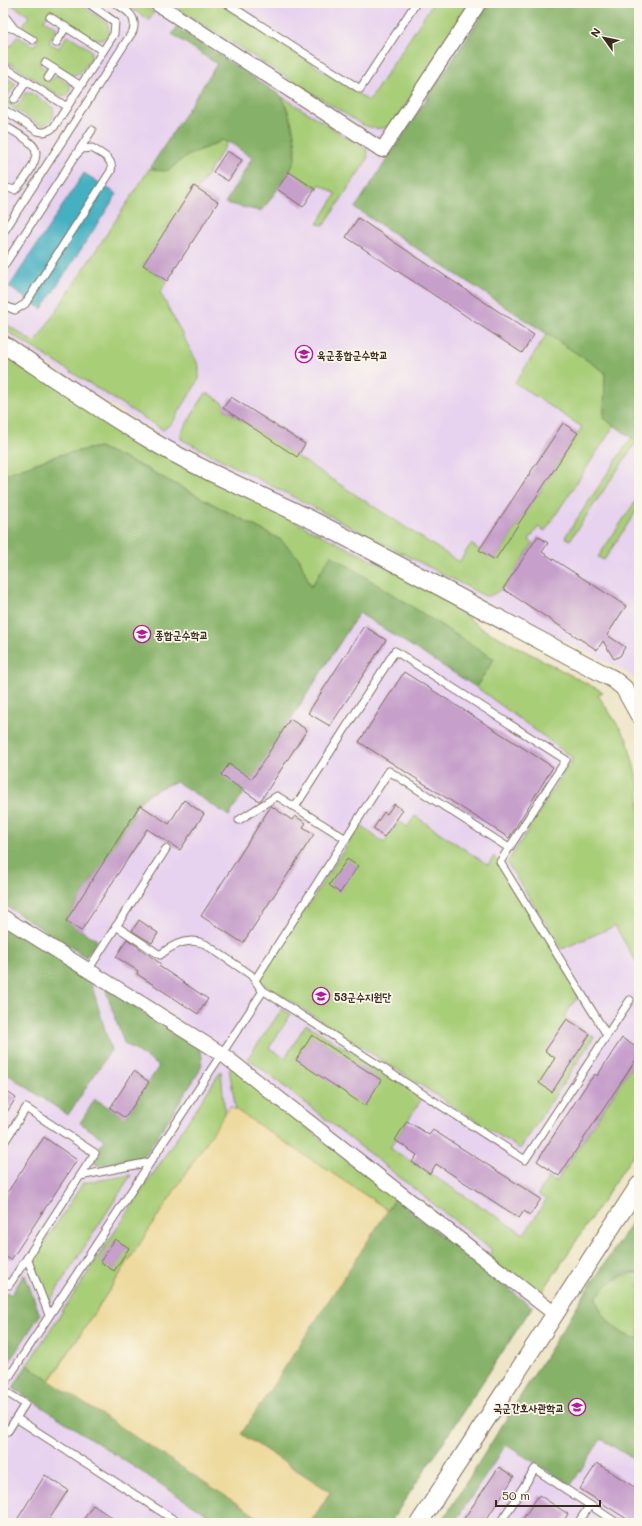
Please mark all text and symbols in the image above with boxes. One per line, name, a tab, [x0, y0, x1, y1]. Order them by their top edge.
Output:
north arrow	[584, 18, 624, 58]
text: N	[587, 25, 604, 40]
school or university icon: 육군종합군수학교	[294, 344, 314, 364]
place label: 육군종합군수학교	[317, 347, 388, 362]
school or university icon: 종합군수학교	[132, 624, 152, 644]
place label: 종합군수학교	[155, 627, 208, 642]
school or university icon: 53군수지원단	[311, 986, 331, 1006]
place label: 53군수지원단	[334, 989, 391, 1004]
school or university icon: 국군간호사관학교	[567, 1397, 587, 1417]
place label: 국군간호사관학교	[493, 1400, 564, 1415]
scale bar	[496, 1482, 600, 1508]
text: 50 m	[502, 1487, 530, 1503]

